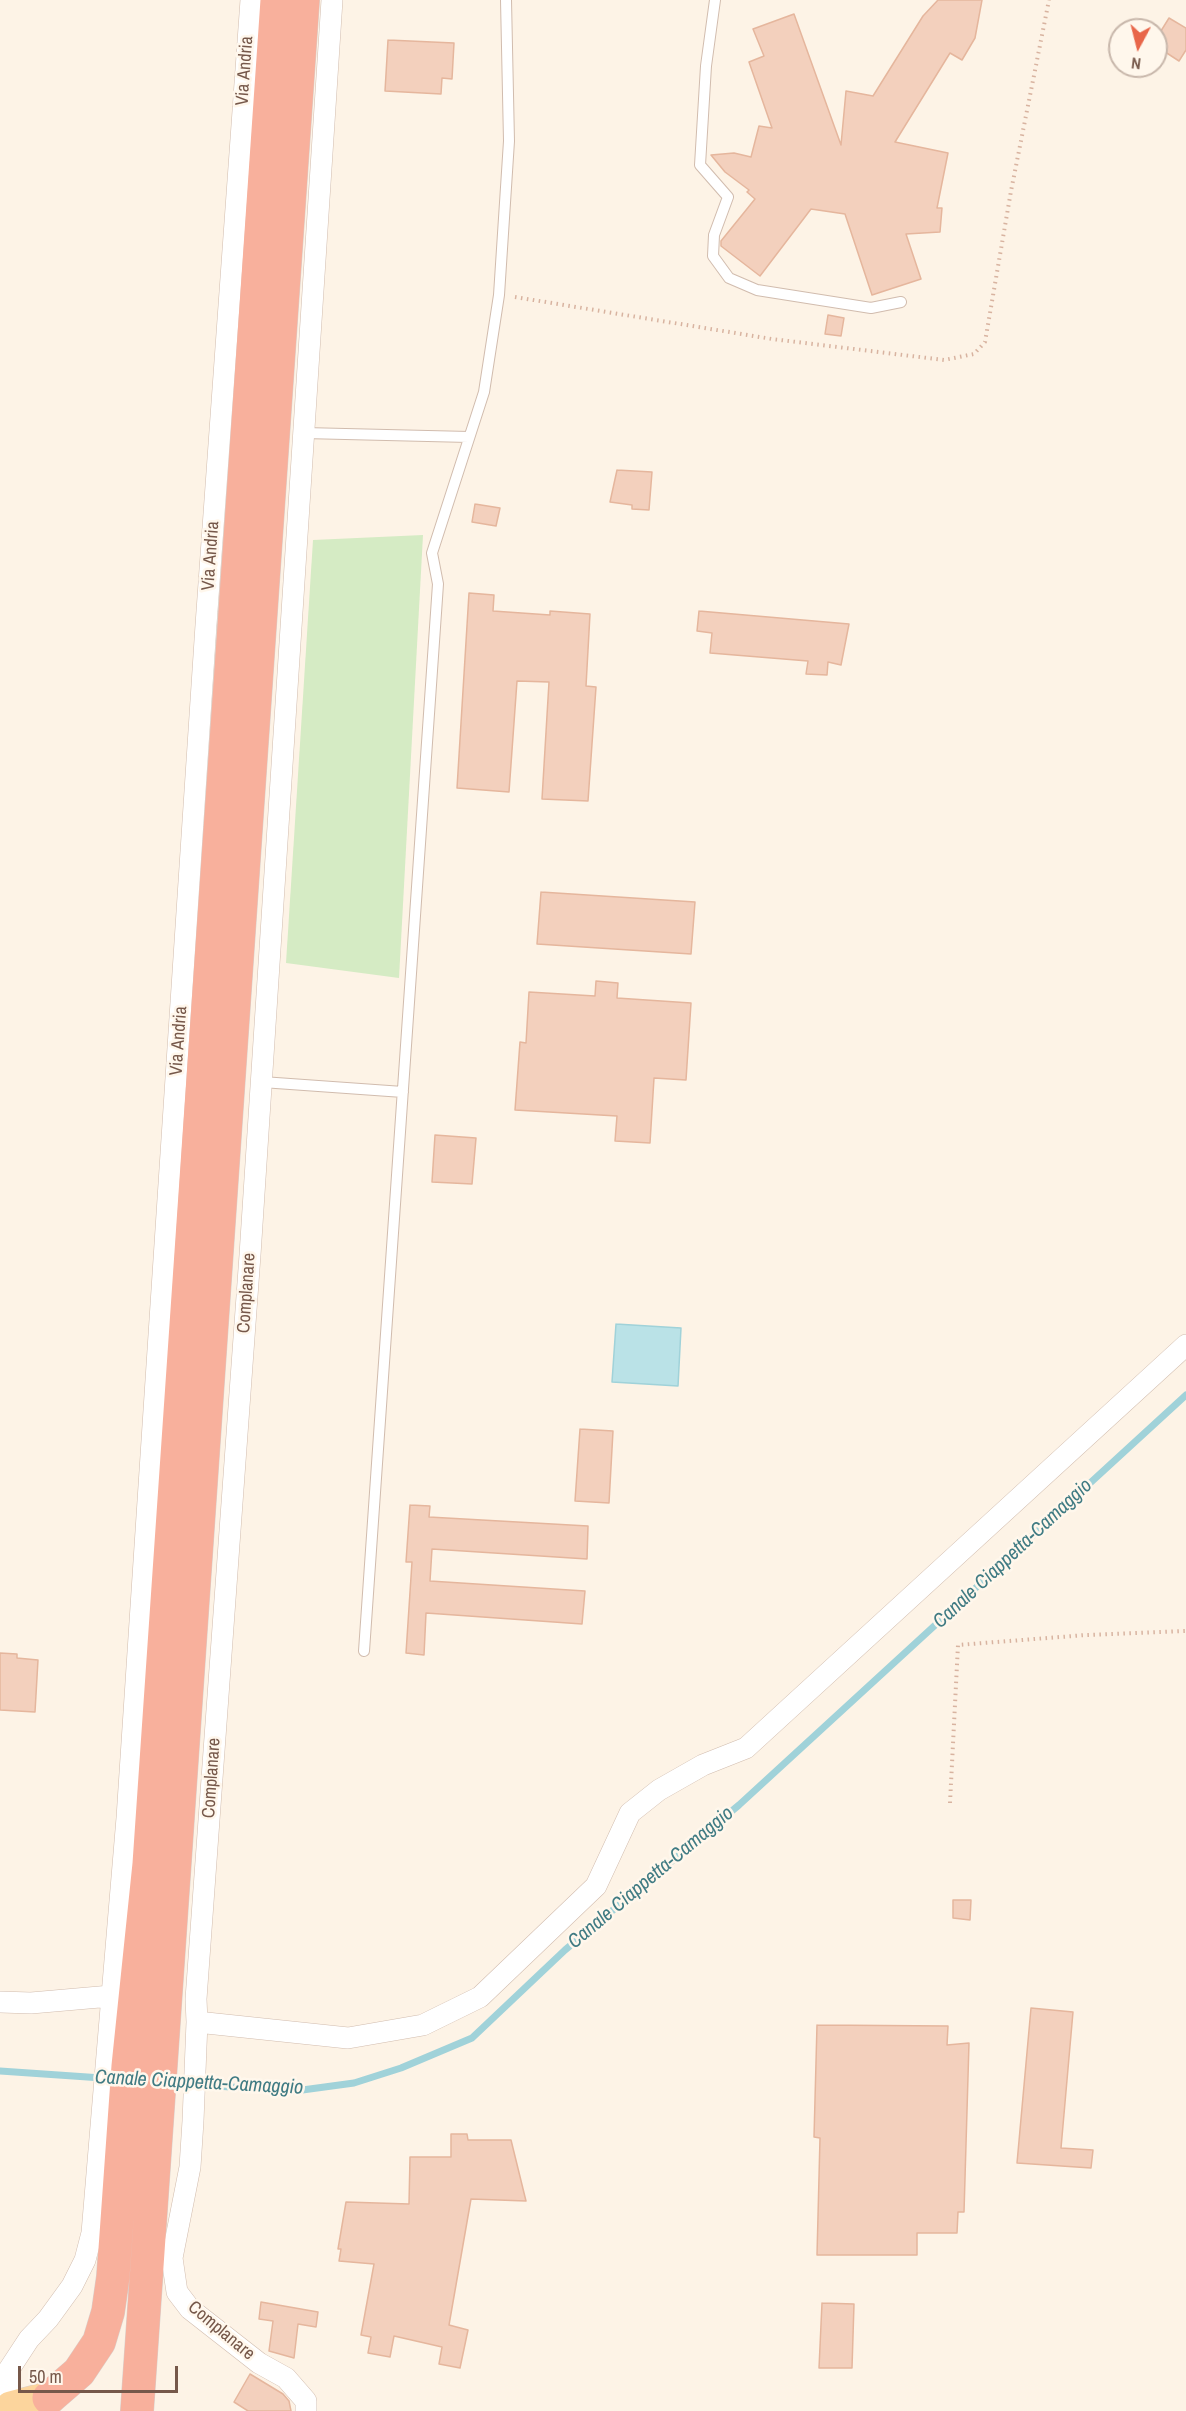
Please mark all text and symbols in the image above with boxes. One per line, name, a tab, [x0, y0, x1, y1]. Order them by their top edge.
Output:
north arrow	[1108, 18, 1168, 78]
street label: Via Andria	[232, 36, 258, 106]
text: N	[1130, 52, 1142, 75]
street label: Via Andria	[198, 521, 224, 591]
street label: Via Andria	[166, 1006, 192, 1076]
street label: Complanare	[233, 1252, 261, 1334]
water label: Canale Ciappetta-Camaggio	[928, 1474, 1098, 1634]
street label: Complanare	[198, 1737, 226, 1819]
water label: Canale Ciappetta-Camaggio	[563, 1802, 739, 1954]
water label: Canale Ciappetta-Camaggio	[94, 2066, 304, 2100]
street label: Complanare	[183, 2297, 259, 2365]
scale bar	[21, 2354, 182, 2392]
text: 50 m	[29, 2364, 62, 2389]

